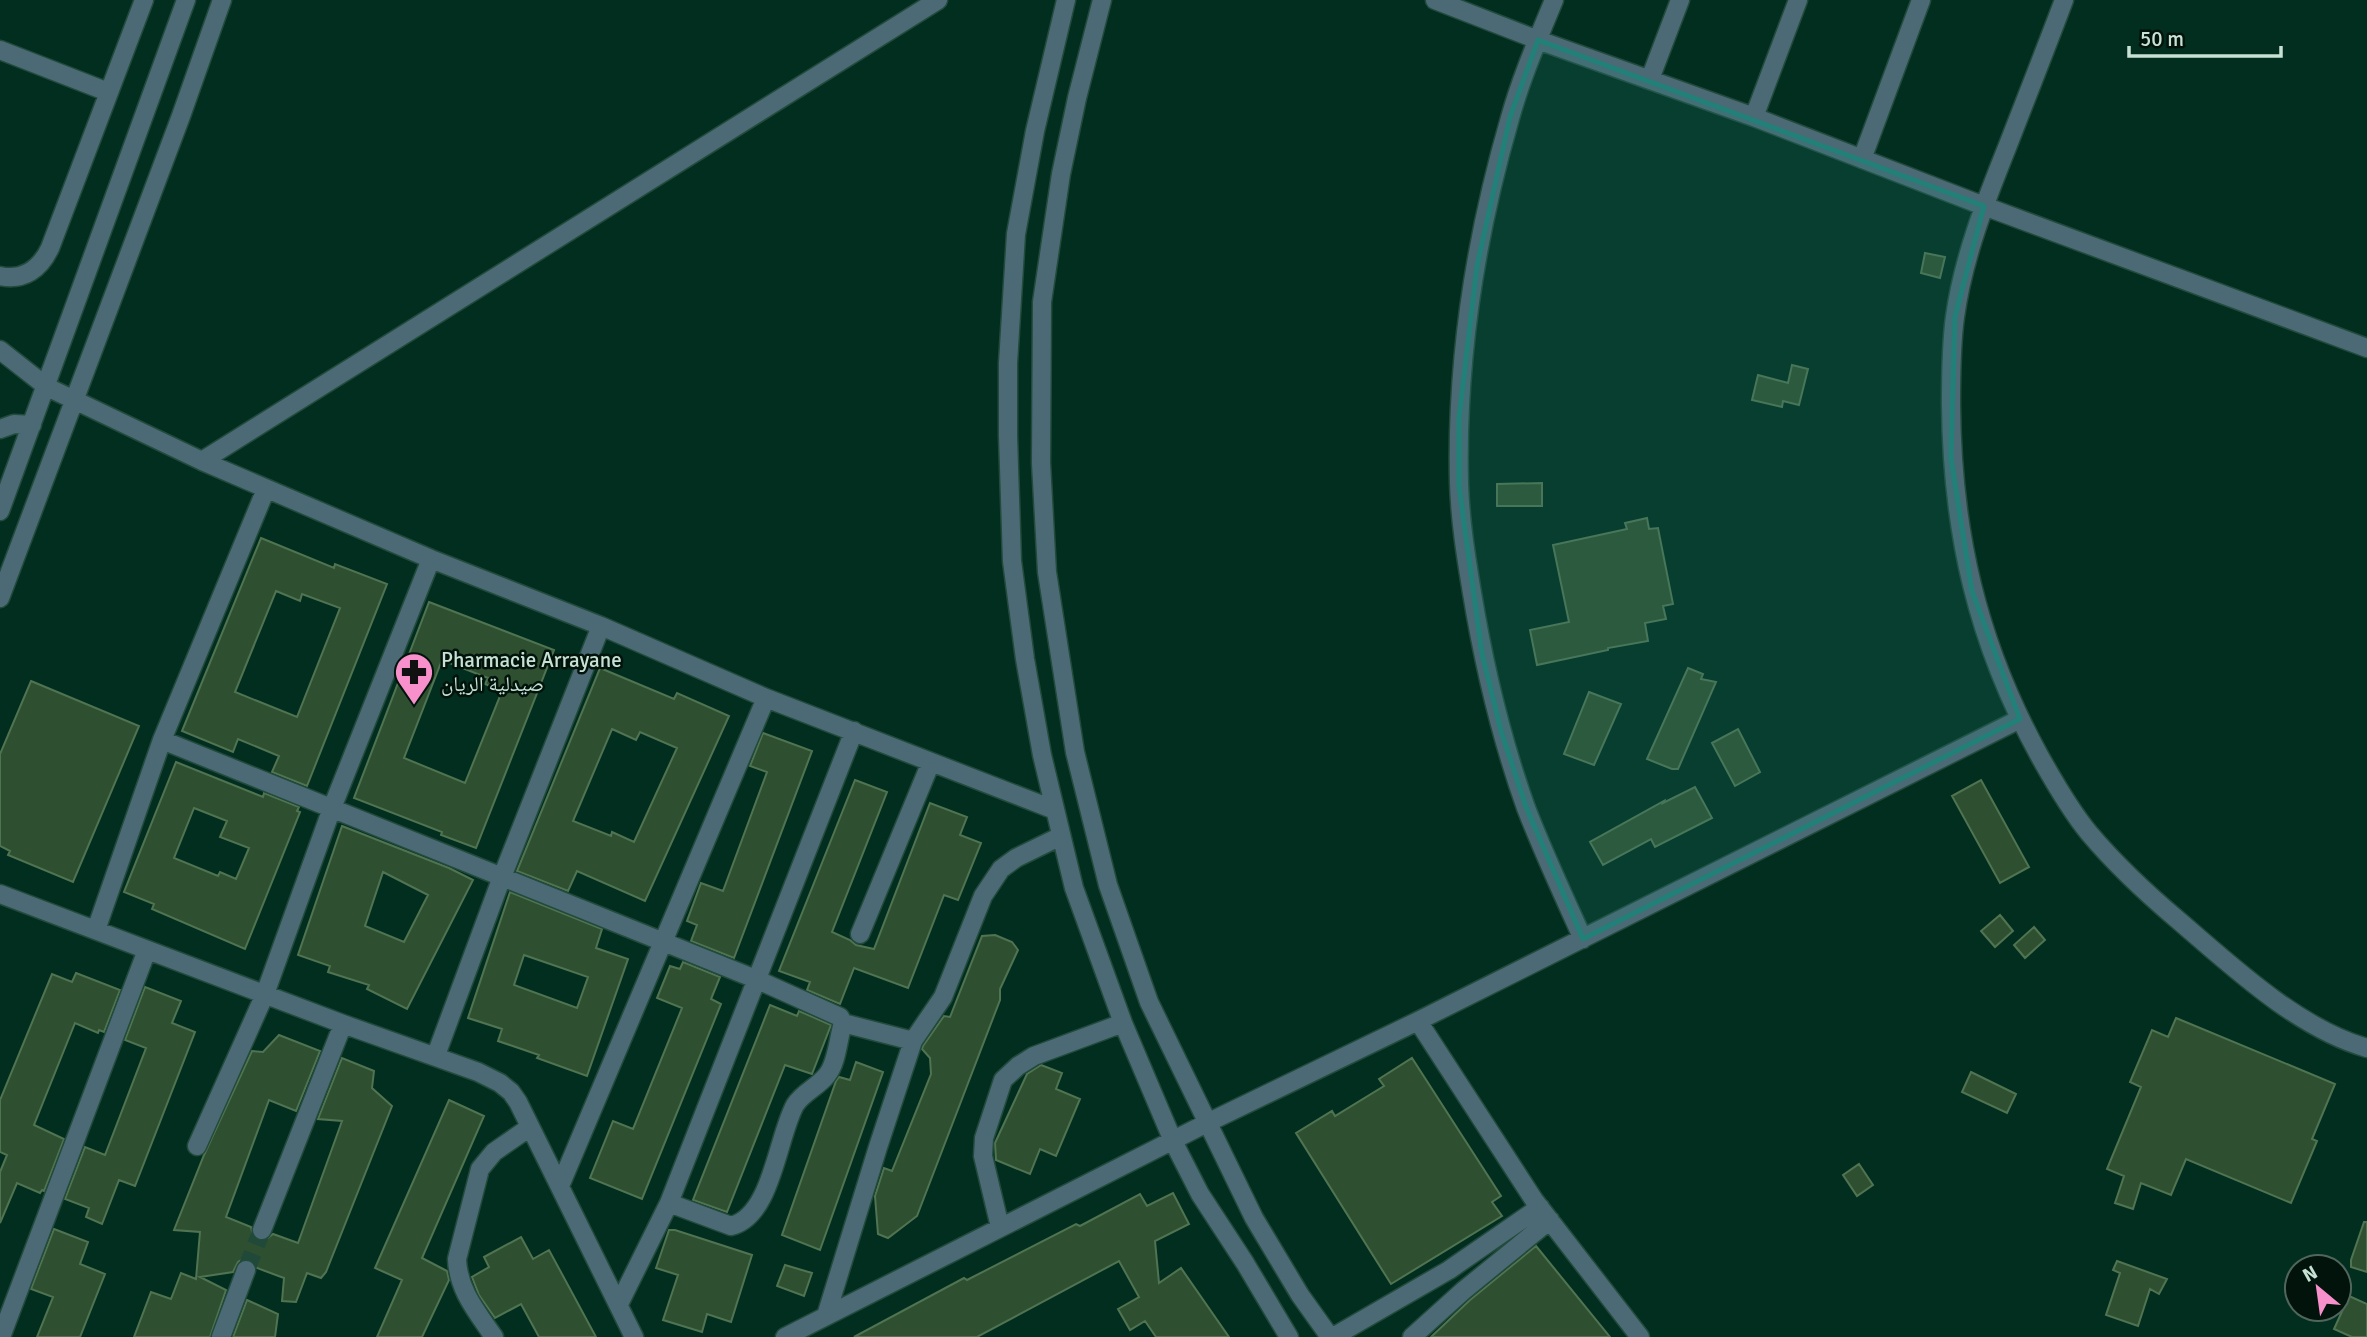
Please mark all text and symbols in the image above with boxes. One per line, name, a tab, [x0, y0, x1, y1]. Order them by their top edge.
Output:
scale bar	[2129, 14, 2281, 58]
text: 50 m	[2140, 26, 2184, 52]
place label: Pharmacie Arrayane صيدلية الريان	[441, 647, 622, 697]
pharmacy icon: Pharmacie Arrayane صيدلية الريان	[393, 651, 435, 706]
north arrow	[2283, 1253, 2353, 1323]
text: N	[2299, 1260, 2322, 1288]

